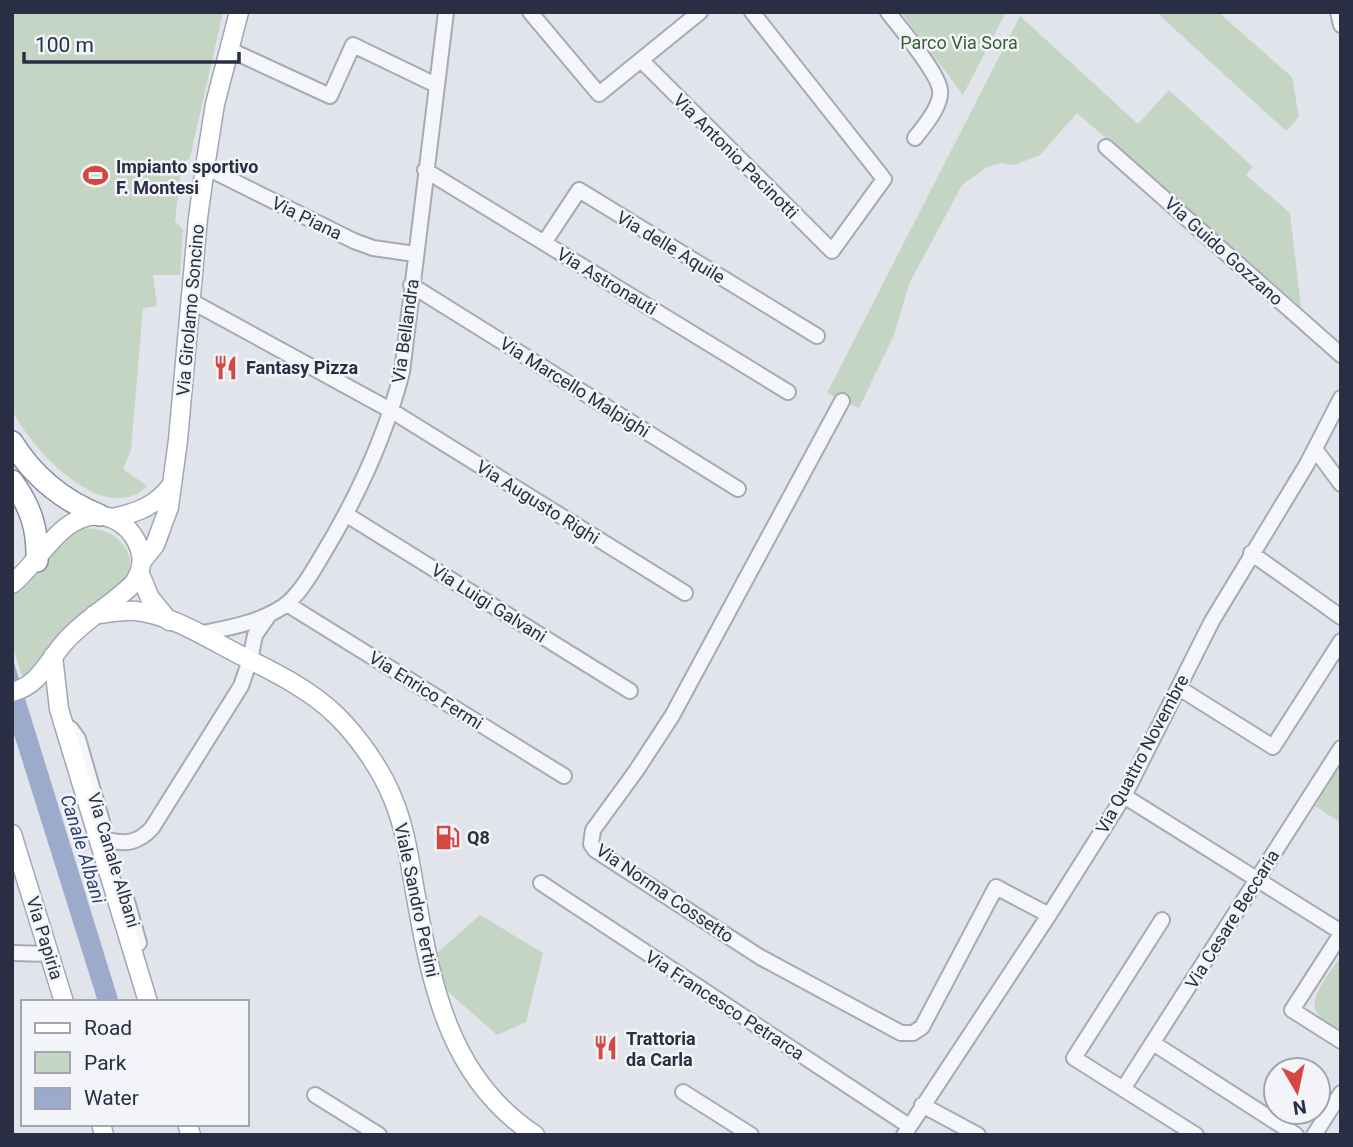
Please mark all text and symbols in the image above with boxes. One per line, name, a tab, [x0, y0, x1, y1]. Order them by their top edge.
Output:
scale bar	[24, 21, 240, 65]
park label: Parco Via Sora	[900, 32, 1018, 53]
text: 100 m	[35, 33, 94, 57]
street label: Via Antonio Pacinotti	[669, 89, 803, 223]
place label: Impianto sportivo F. Montesi	[116, 156, 259, 198]
sports icon: Impianto sportivo F. Montesi	[82, 162, 110, 190]
street label: Via Piana	[269, 192, 345, 244]
street label: Via Guido Gozzano	[1161, 192, 1287, 310]
street label: Via delle Aquile	[613, 206, 729, 288]
street label: Via Girolamo Soncino	[172, 223, 208, 397]
street label: Via Astronauti	[553, 243, 661, 319]
street label: Via Bellandra	[387, 278, 423, 384]
street label: Via Marcello Malpighi	[496, 332, 654, 442]
restaurant icon: Fantasy Pizza	[212, 353, 240, 381]
place label: Fantasy Pizza	[246, 357, 358, 378]
street label: Via Augusto Righi	[473, 456, 603, 548]
street label: Via Luigi Galvani	[428, 559, 550, 647]
street label: Via Enrico Fermi	[365, 647, 487, 733]
street label: Via Quattro Novembre	[1091, 671, 1193, 837]
street label: Via Canale Albani	[83, 790, 145, 930]
water label: Canale Albani	[56, 792, 111, 907]
street label: Viale Sandro Pertini	[390, 821, 444, 979]
fuel station icon: Q8	[433, 823, 461, 851]
place label: Q8	[467, 827, 490, 848]
street label: Via Norma Cossetto	[592, 839, 738, 947]
street label: Via Cesare Beccaria	[1181, 846, 1283, 992]
street label: Via Papiria	[22, 894, 68, 982]
street label: Via Francesco Petrarca	[642, 946, 808, 1064]
legend	[21, 1000, 248, 1126]
text: Road	[84, 1016, 132, 1040]
place label: Trattoria da Carla	[626, 1028, 696, 1070]
restaurant icon: Trattoria da Carla	[592, 1034, 620, 1062]
text: Park	[84, 1051, 127, 1075]
north arrow	[1262, 1056, 1332, 1126]
text: Water	[84, 1086, 139, 1110]
text: N	[1291, 1095, 1308, 1120]

